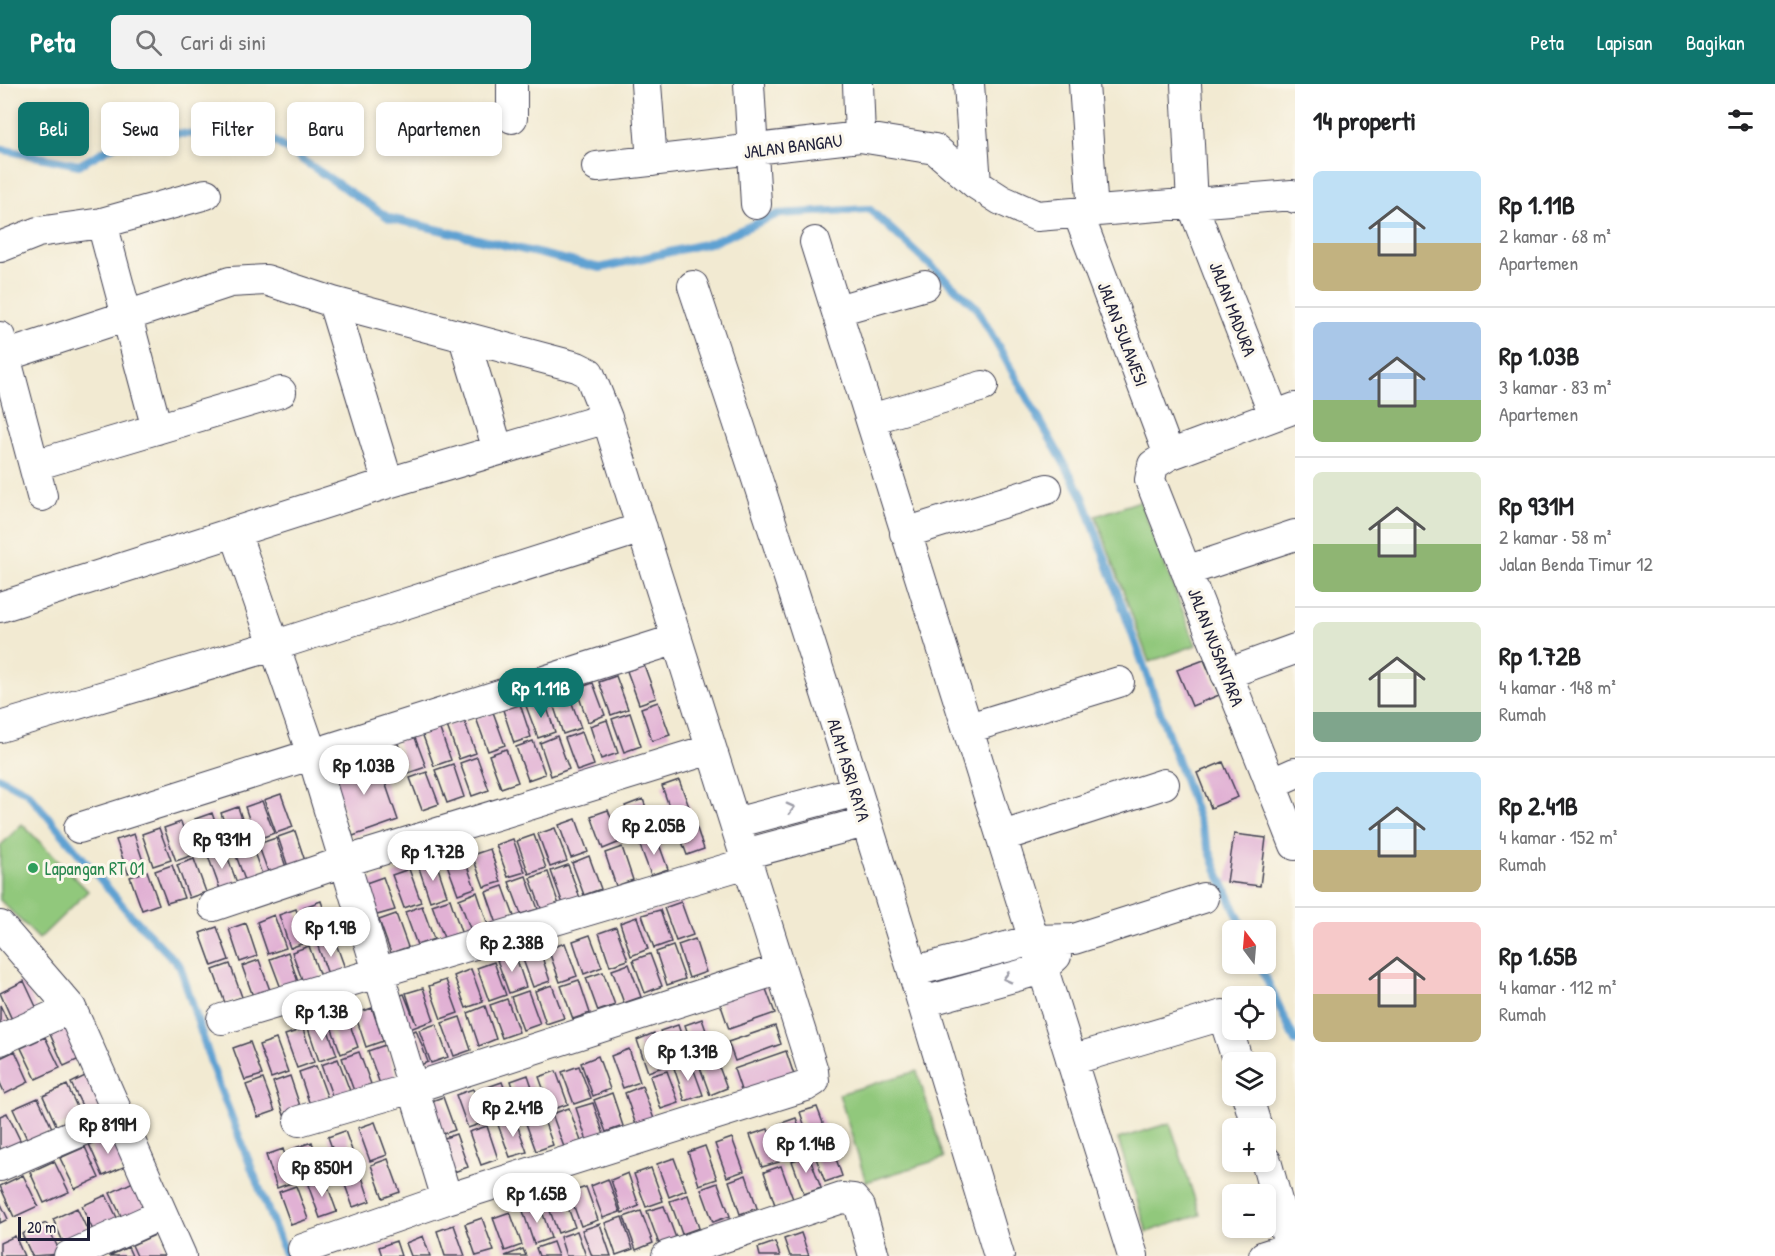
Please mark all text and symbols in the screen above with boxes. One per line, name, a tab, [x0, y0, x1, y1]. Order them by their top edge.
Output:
search box	[111, 15, 531, 69]
text: Peta	[30, 23, 75, 61]
icon: search	[132, 26, 165, 59]
text: Cari di sini	[180, 27, 266, 57]
text: Peta	[1530, 28, 1564, 57]
text: Lapisan	[1597, 28, 1653, 57]
text: Bagikan	[1686, 28, 1745, 57]
chip: Beli	[18, 102, 89, 156]
chip: Sewa	[101, 102, 179, 156]
chip: Filter	[191, 102, 275, 156]
chip: Baru	[287, 102, 364, 156]
chip: Apartemen	[376, 102, 502, 156]
text: 14 properti	[1313, 103, 1416, 138]
icon: filters	[1724, 104, 1757, 137]
street label: JALAN BANGAU	[742, 128, 844, 164]
text: Rp 1.11B	[1499, 187, 1575, 222]
icon: home	[1361, 195, 1433, 267]
text: 2 kamar · 68 m²	[1499, 222, 1611, 249]
text: Apartemen	[1499, 249, 1578, 276]
street label: JALAN MADURA	[1203, 258, 1263, 360]
street label: JALAN SULAWESI	[1092, 278, 1154, 390]
text: Rp 1.03B	[1499, 338, 1579, 373]
icon: home	[1361, 346, 1433, 418]
text: 3 kamar · 83 m²	[1499, 373, 1611, 400]
text: Apartemen	[1499, 400, 1578, 427]
text: Rp 931M	[1499, 488, 1574, 523]
icon: home	[1361, 496, 1433, 568]
text: 2 kamar · 58 m²	[1499, 523, 1611, 550]
text: Jalan Benda Timur 12	[1499, 550, 1653, 577]
street label: JALAN NUSANTARA	[1182, 584, 1250, 710]
text: Rp 1.72B	[1499, 638, 1581, 673]
icon: home	[1361, 646, 1433, 718]
pin: Rp 1.11B	[479, 668, 603, 719]
text: 4 kamar · 148 m²	[1499, 673, 1616, 700]
text: Rp 1.11B	[512, 674, 570, 701]
text: Rumah	[1499, 700, 1546, 727]
street label: ALAM ASRI RAYA	[821, 715, 877, 825]
pin: Rp 1.03B	[302, 745, 426, 796]
text: Rp 1.03B	[333, 751, 395, 778]
text: Rp 2.41B	[1499, 788, 1578, 823]
icon: home	[1361, 796, 1433, 868]
one-way arrow	[786, 803, 796, 815]
pin: Rp 2.05B	[592, 805, 716, 856]
text: Rp 2.05B	[622, 811, 686, 838]
pin: Rp 931M	[167, 819, 277, 870]
text: 4 kamar · 152 m²	[1499, 823, 1617, 850]
text: Rp 931M	[193, 825, 251, 852]
pin: Rp 1.72B	[371, 831, 495, 882]
text: Rp 1.72B	[401, 837, 465, 864]
text: Rumah	[1499, 850, 1546, 877]
place label: Lapangan RT 01	[45, 856, 144, 881]
marker: Lapangan RT 01	[26, 861, 40, 875]
pin: Rp 1.9B	[276, 907, 386, 958]
text: Rp 1.9B	[305, 913, 357, 940]
north arrow	[1222, 920, 1276, 974]
map controls	[1222, 920, 1276, 1238]
pin: Rp 2.38B	[450, 922, 574, 973]
text: Rp 2.38B	[480, 928, 544, 955]
text: Rp 1.65B	[1499, 938, 1577, 973]
icon: home	[1361, 946, 1433, 1018]
one-way arrow	[1002, 971, 1012, 984]
text: 4 kamar · 112 m²	[1499, 973, 1616, 1000]
button: locate	[1222, 986, 1276, 1040]
pin: Rp 1.3B	[267, 991, 377, 1042]
text: Rp 1.3B	[296, 997, 348, 1024]
text: Rumah	[1499, 1000, 1546, 1027]
pin: Rp 1.31B	[626, 1031, 750, 1082]
text: Rp 1.31B	[658, 1037, 718, 1064]
button: layers	[1222, 1052, 1276, 1106]
pin: Rp 2.41B	[451, 1087, 575, 1138]
text: Rp 2.41B	[483, 1093, 543, 1120]
pin: Rp 819M	[53, 1104, 163, 1155]
text: Rp 819M	[79, 1110, 137, 1137]
button: +	[1222, 1118, 1276, 1172]
pin: Rp 1.14B	[744, 1123, 868, 1174]
text: Rp 1.14B	[777, 1129, 835, 1156]
pin: Rp 850M	[267, 1147, 377, 1198]
text: Rp 850M	[292, 1153, 352, 1180]
pin: Rp 1.65B	[475, 1173, 599, 1224]
text: Rp 1.65B	[507, 1179, 567, 1206]
button: −	[1222, 1184, 1276, 1238]
scale bar	[18, 1214, 90, 1242]
text: 20 m	[27, 1216, 56, 1238]

